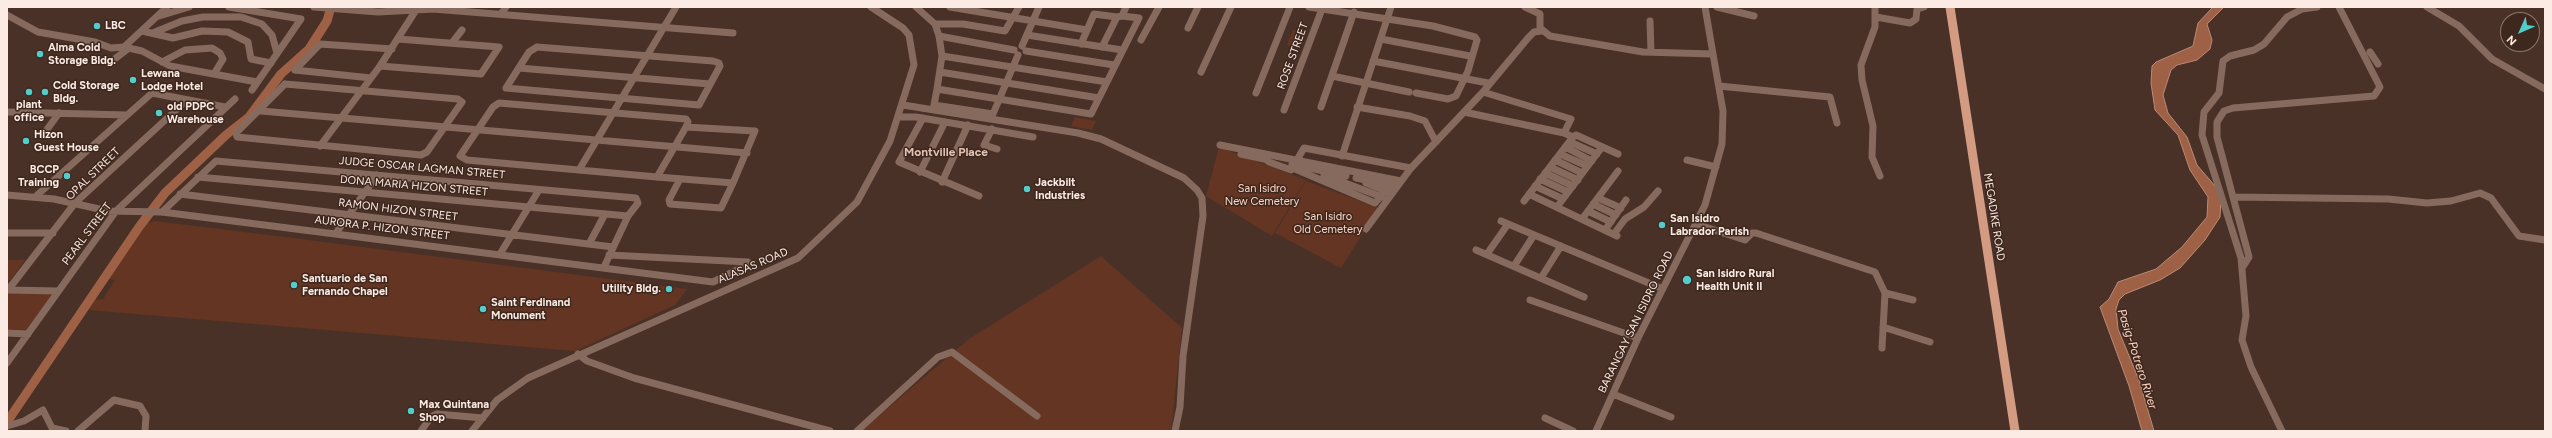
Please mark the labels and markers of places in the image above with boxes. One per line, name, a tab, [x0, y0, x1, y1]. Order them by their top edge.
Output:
place label: LBC	[105, 19, 126, 33]
marker: LBC	[92, 21, 102, 31]
place label: Alma Cold Storage Bldg.	[48, 41, 116, 67]
marker: Alma Cold Storage Bldg.	[35, 49, 45, 59]
place label: Lewana Lodge Hotel	[141, 67, 203, 93]
marker: Lewana Lodge Hotel	[128, 75, 138, 85]
place label: Cold Storage Bldg.	[53, 79, 119, 105]
marker: plant office	[24, 87, 34, 97]
marker: Cold Storage Bldg.	[40, 87, 50, 97]
place label: plant office	[14, 98, 44, 124]
place label: old PDPC Warehouse	[167, 100, 224, 126]
marker: old PDPC Warehouse	[154, 108, 164, 118]
place label: Hizon Guest House	[34, 128, 99, 154]
marker: Hizon Guest House	[21, 136, 31, 146]
place label: BCCP Training	[18, 163, 59, 189]
marker: BCCP Training	[62, 171, 72, 181]
place label: Jackbilt Industries	[1035, 176, 1085, 202]
marker: Jackbilt Industries	[1022, 184, 1032, 194]
place label: San Isidro Labrador Parish	[1670, 212, 1749, 238]
marker: San Isidro Labrador Parish	[1657, 220, 1667, 230]
place label: San Isidro Rural Health Unit II	[1696, 267, 1774, 293]
place label: Santuario de San Fernando Chapel	[302, 272, 388, 298]
marker: San Isidro Rural Health Unit II	[1681, 274, 1693, 286]
marker: Santuario de San Fernando Chapel	[289, 280, 299, 290]
place label: Utility Bldg.	[602, 282, 661, 296]
marker: Utility Bldg.	[664, 284, 674, 294]
place label: Saint Ferdinand Monument	[491, 296, 570, 322]
marker: Saint Ferdinand Monument	[478, 304, 488, 314]
place label: Max Quintana Shop	[419, 398, 489, 424]
marker: Max Quintana Shop	[406, 406, 416, 416]

